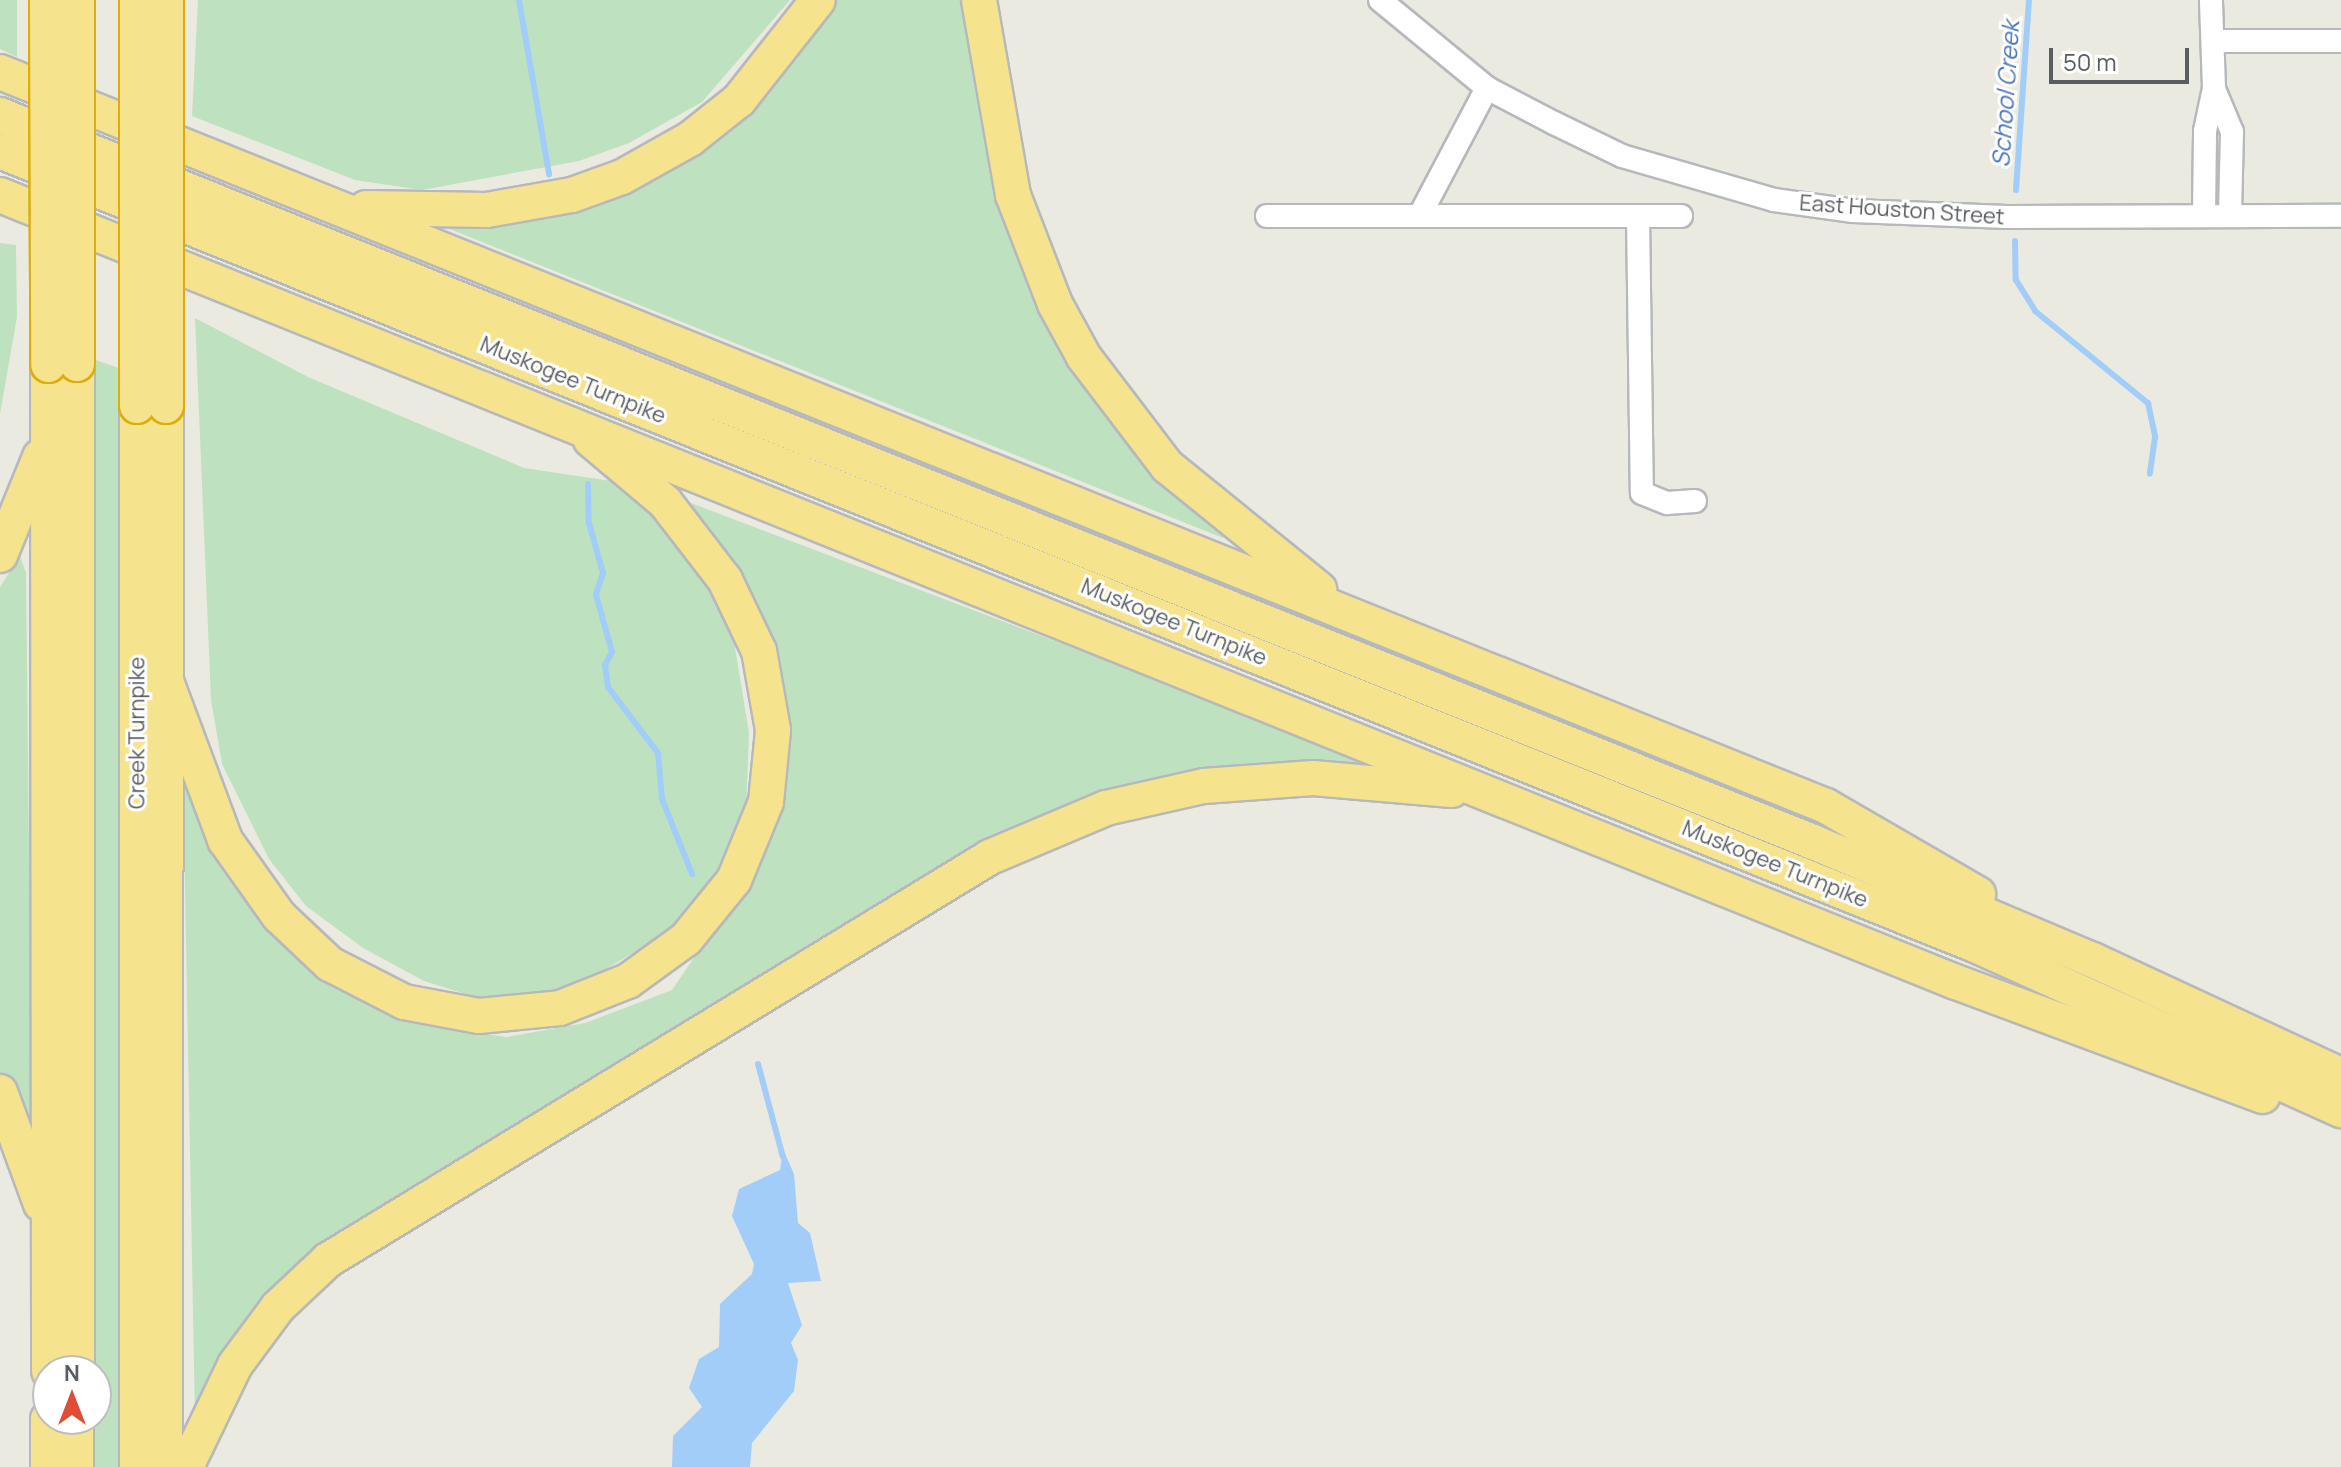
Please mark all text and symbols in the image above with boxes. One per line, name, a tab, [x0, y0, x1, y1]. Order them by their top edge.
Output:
water label: School Creek	[1986, 20, 2024, 168]
scale bar	[2053, 32, 2193, 82]
text: 50 m	[2063, 45, 2117, 78]
street label: East Houston Street	[1798, 190, 2006, 230]
street label: Muskogee Turnpike	[476, 331, 670, 429]
street label: Muskogee Turnpike	[1077, 573, 1271, 671]
street label: Creek Turnpike	[124, 657, 150, 809]
street label: Muskogee Turnpike	[1678, 815, 1872, 913]
north arrow	[32, 1355, 112, 1435]
text: N	[64, 1358, 80, 1388]

